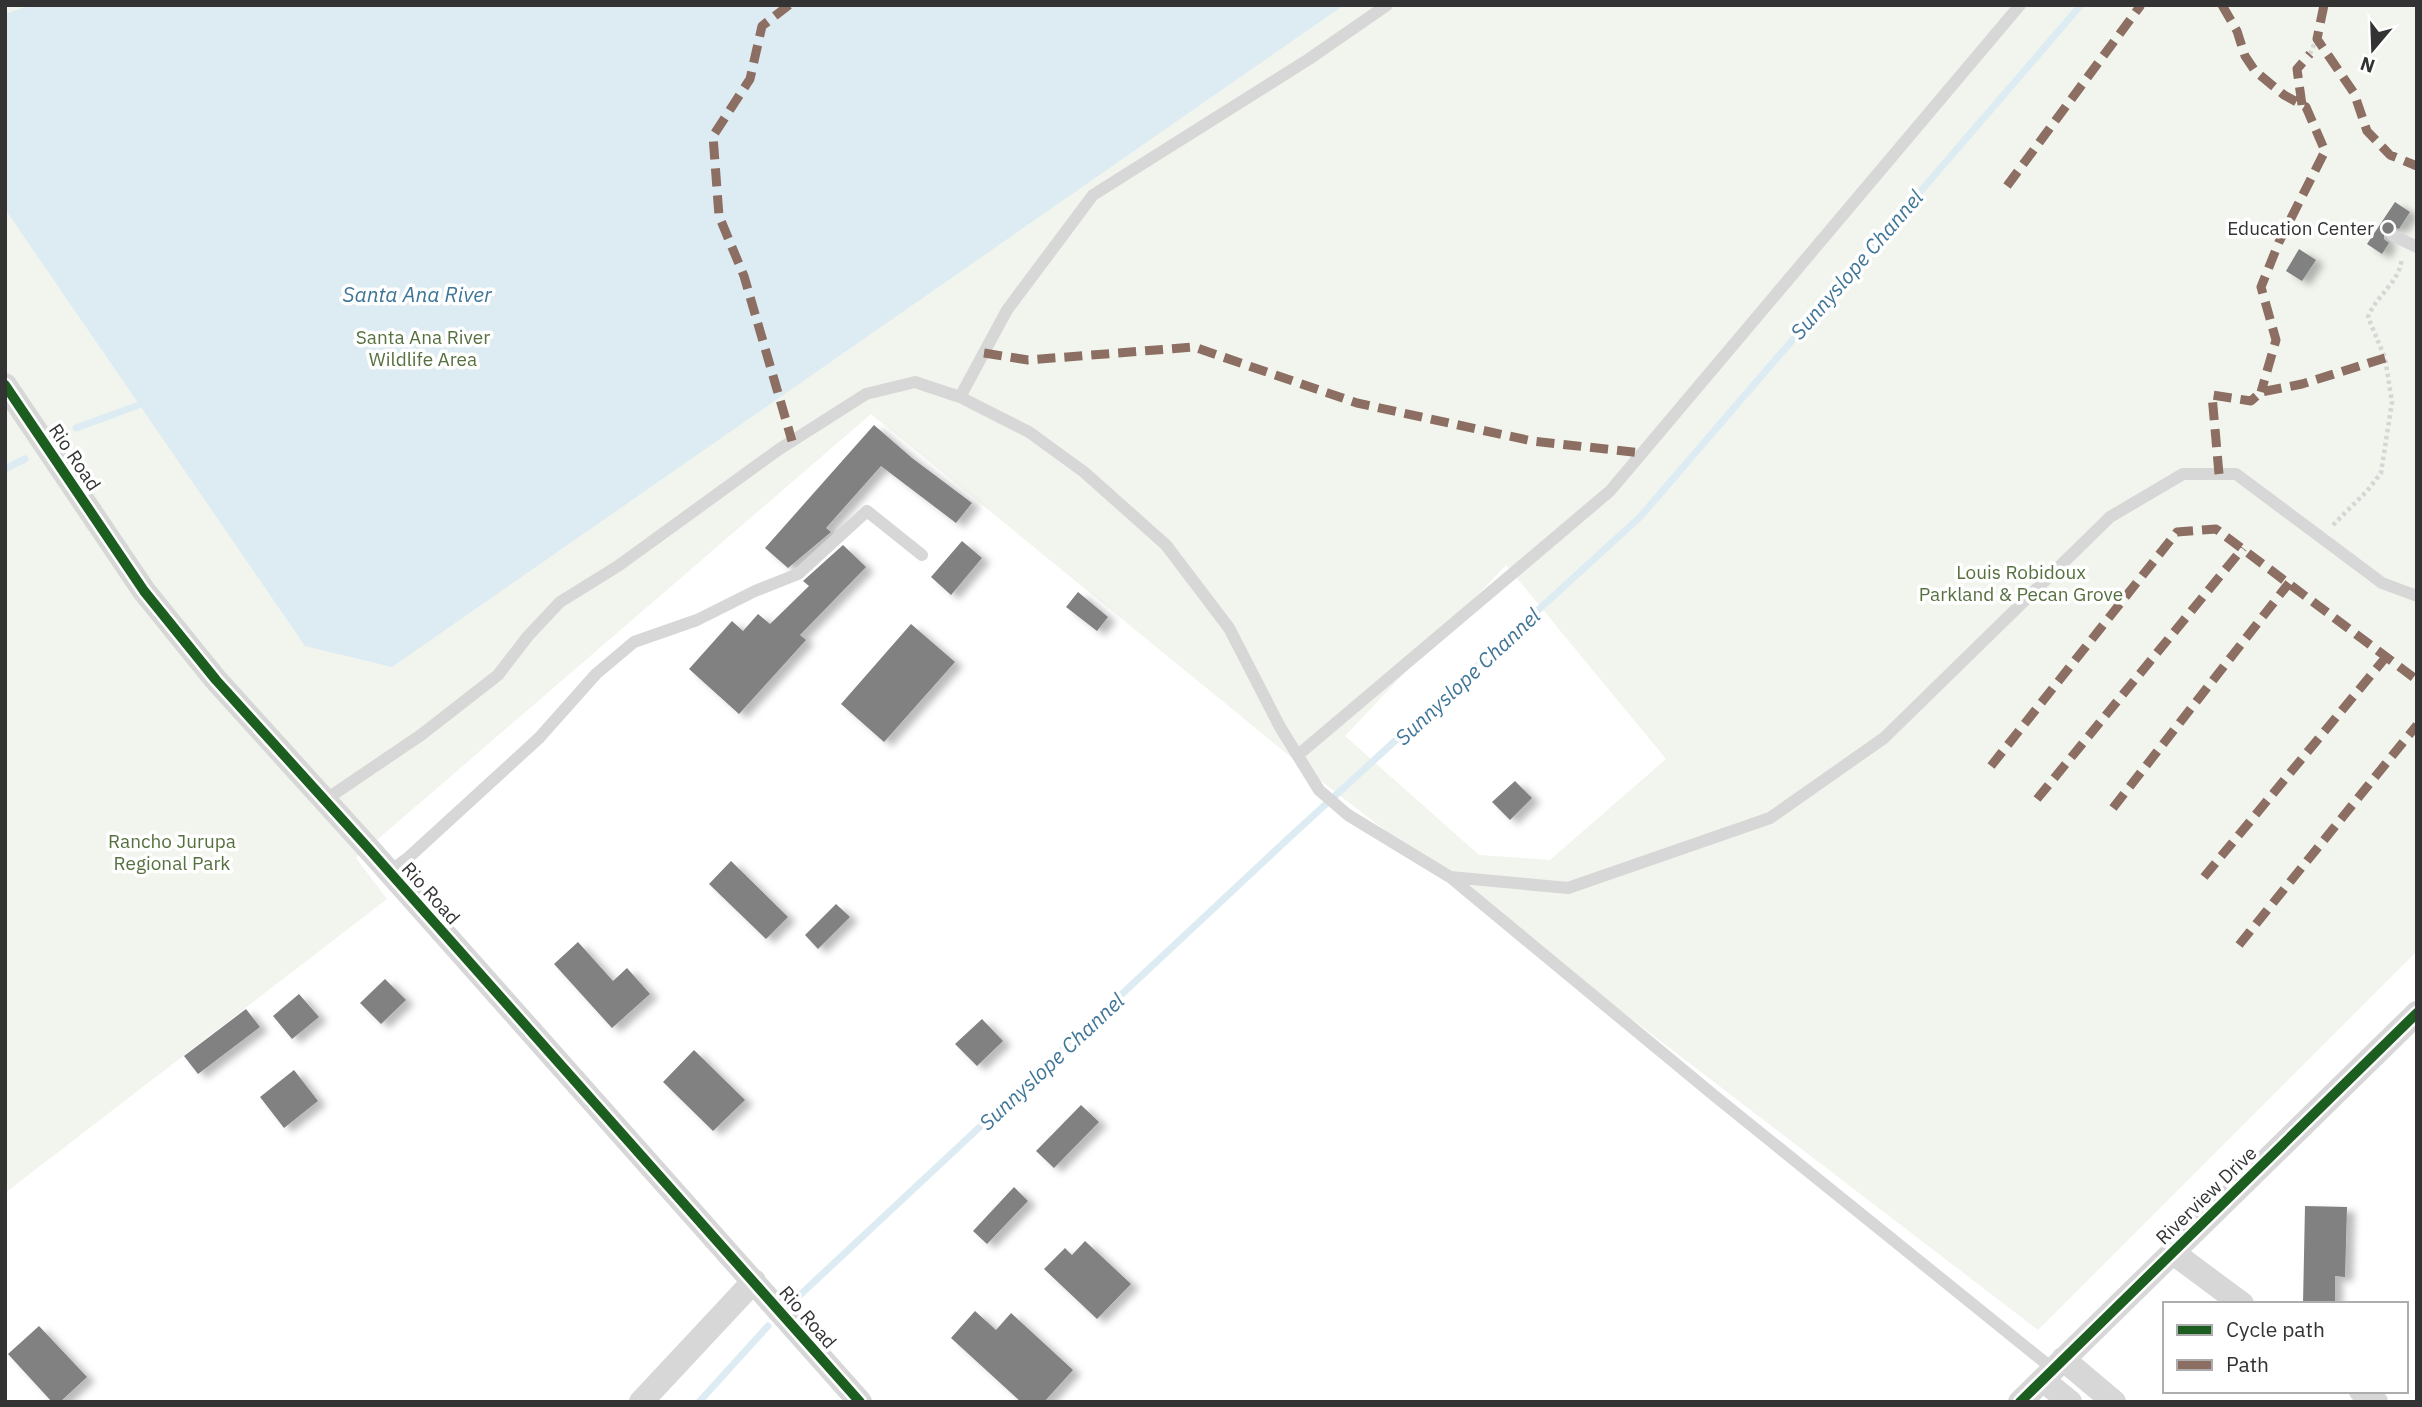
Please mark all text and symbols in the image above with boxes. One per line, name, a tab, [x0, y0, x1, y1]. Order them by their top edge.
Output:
north arrow	[2338, 14, 2408, 84]
text: N	[2357, 51, 2378, 79]
water label: Sunnyslope Channel	[1784, 183, 1929, 345]
place label: Education Center	[2227, 216, 2374, 240]
marker: Education Center	[2380, 220, 2396, 236]
water label: Santa Ana River	[342, 280, 493, 308]
park label: Santa Ana River Wildlife Area	[356, 325, 490, 371]
street label: Rio Road	[44, 419, 106, 495]
park label: Louis Robidoux Parkland & Pecan Grove	[1919, 560, 2123, 606]
water label: Sunnyslope Channel	[1389, 601, 1546, 751]
park label: Rancho Jurupa Regional Park	[108, 829, 236, 875]
street label: Rio Road	[397, 857, 465, 929]
water label: Sunnyslope Channel	[973, 986, 1130, 1136]
street label: Riverview Drive	[2150, 1141, 2262, 1249]
street label: Rio Road	[774, 1281, 842, 1353]
legend	[2163, 1302, 2408, 1393]
text: Cycle path	[2226, 1315, 2325, 1343]
text: Path	[2226, 1350, 2269, 1378]

